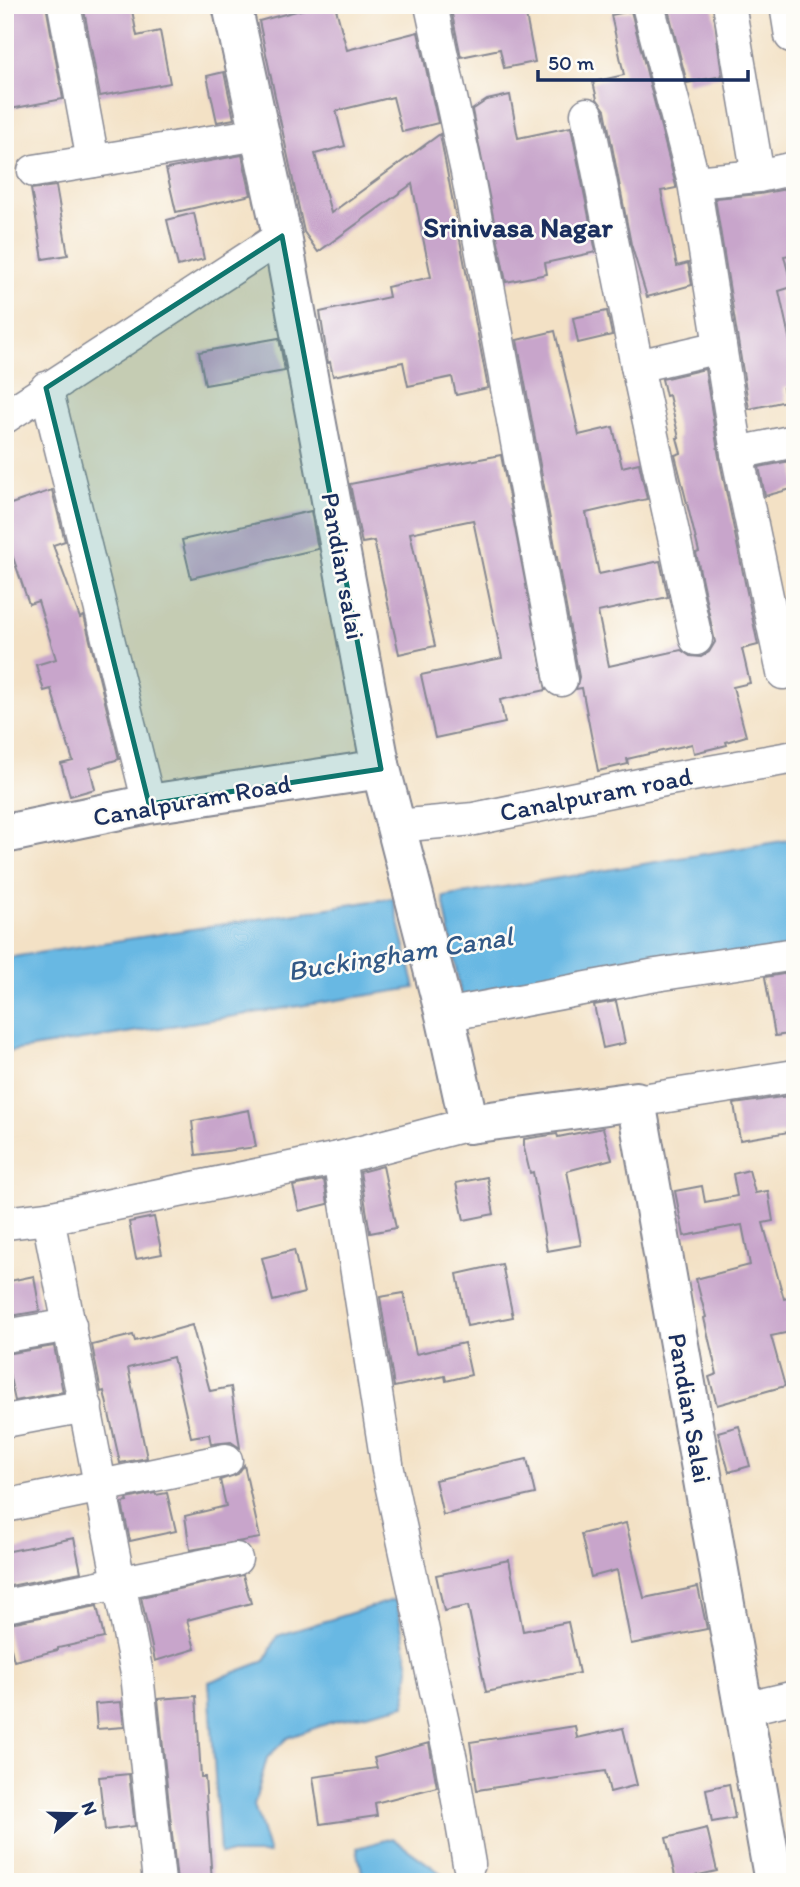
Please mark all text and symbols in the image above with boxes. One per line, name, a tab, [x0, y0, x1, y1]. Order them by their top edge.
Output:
scale bar	[538, 38, 748, 82]
text: 50 m	[548, 50, 595, 75]
district label: Srinivasa Nagar	[423, 210, 614, 244]
street label: Pandian salai	[314, 490, 372, 642]
street label: Canalpuram road	[497, 760, 696, 828]
street label: Canalpuram Road	[90, 767, 294, 833]
water label: Buckingham Canal	[285, 918, 517, 988]
street label: Pandian Salai	[661, 1330, 719, 1486]
north arrow	[38, 1778, 108, 1848]
text: N	[77, 1798, 103, 1818]

